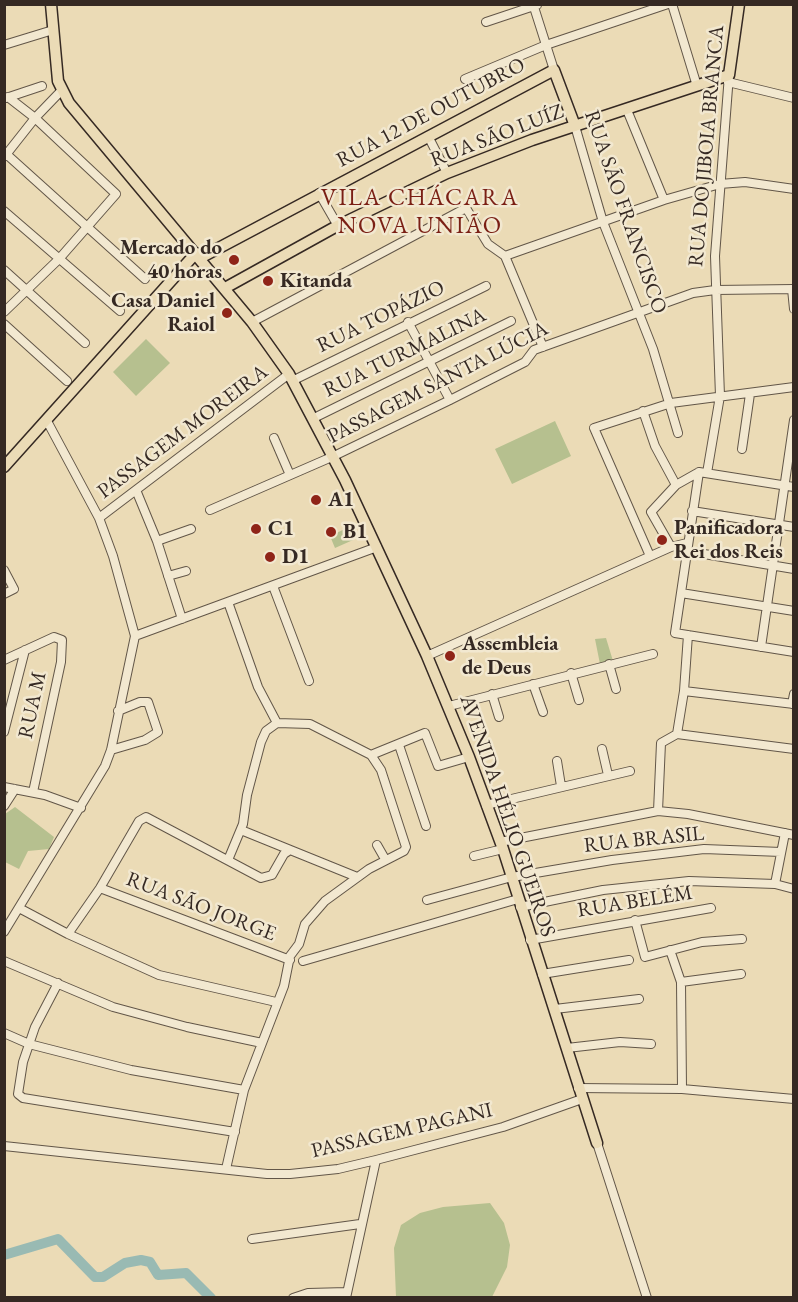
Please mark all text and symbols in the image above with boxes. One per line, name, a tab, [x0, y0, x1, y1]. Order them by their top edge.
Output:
street label: RUA DO JIBOIA BRANCA	[684, 24, 730, 268]
street label: RUA 12 DE OUTUBRO	[332, 53, 530, 173]
street label: RUA SÃO LUÍZ	[427, 99, 567, 173]
street label: RUA SÃO FRANCISCO	[578, 107, 672, 317]
district label: VILA CHÁCARA NOVA UNIÃO	[321, 184, 519, 240]
place label: Mercado do 40 horas	[120, 235, 222, 285]
marker: Mercado do 40 horas	[227, 253, 241, 267]
place label: Kitanda	[280, 268, 352, 294]
marker: Kitanda	[261, 274, 275, 288]
street label: RUA TOPÁZIO	[313, 275, 449, 359]
place label: Casa Daniel Raiol	[111, 288, 215, 338]
street label: RUA TURMALINA	[320, 303, 490, 403]
marker: Casa Daniel Raiol	[220, 306, 234, 320]
street label: PASSAGEM SANTA LÚCIA	[323, 316, 553, 450]
street label: PASSAGEM MOREIRA	[93, 360, 273, 504]
place label: A1	[328, 487, 354, 513]
marker: A1	[309, 493, 323, 507]
place label: Panificadora Rei dos Reis	[674, 515, 783, 565]
place label: C1	[268, 516, 294, 542]
place label: B1	[343, 519, 367, 545]
marker: C1	[249, 522, 263, 536]
marker: B1	[324, 525, 338, 539]
marker: Panificadora Rei dos Reis	[655, 533, 669, 547]
place label: D1	[282, 544, 309, 570]
marker: D1	[263, 550, 277, 564]
place label: Assembleia de Deus	[462, 631, 559, 681]
marker: Assembleia de Deus	[443, 649, 457, 663]
street label: RUA M	[14, 669, 52, 741]
street label: AVENIDA HÉLIO GUEIROS	[454, 692, 560, 940]
street label: RUA BRASIL	[582, 821, 706, 859]
street label: RUA SÃO JORGE	[123, 867, 279, 947]
street label: RUA BELÉM	[576, 880, 694, 924]
street label: PASSAGEM PAGANI	[309, 1098, 495, 1164]

